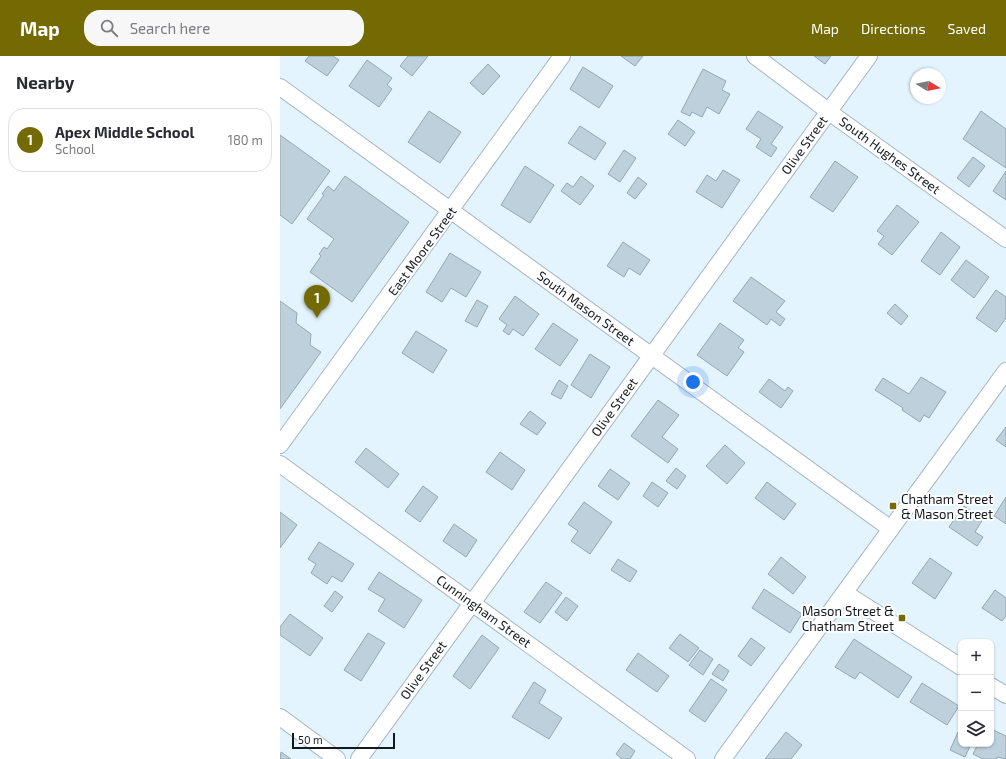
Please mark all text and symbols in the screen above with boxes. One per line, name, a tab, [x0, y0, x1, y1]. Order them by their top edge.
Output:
search box	[84, 10, 364, 46]
text: Map	[20, 17, 60, 40]
icon: search	[98, 17, 120, 39]
text: Search here	[130, 19, 210, 37]
text: Map	[811, 20, 839, 37]
text: Directions	[861, 20, 926, 37]
text: Saved	[948, 20, 986, 37]
north arrow	[910, 68, 946, 104]
text: Nearby	[16, 72, 74, 92]
street label: Olive Street	[777, 113, 831, 177]
street label: South Hughes Street	[836, 113, 944, 197]
text: Apex Middle School	[55, 123, 194, 141]
text: 1	[27, 132, 33, 148]
text: 180 m	[228, 132, 263, 148]
text: School	[55, 141, 95, 157]
street label: East Moore Street	[384, 203, 460, 299]
street label: South Mason Street	[534, 267, 638, 349]
pin: 1	[304, 285, 330, 318]
your location	[683, 372, 703, 392]
street label: Olive Street	[587, 375, 641, 439]
place label: Chatham Street & Mason Street	[901, 491, 993, 522]
marker: Chatham Street & Mason Street	[888, 501, 898, 511]
street label: Cunningham Street	[434, 571, 534, 651]
place label: Mason Street & Chatham Street	[802, 603, 894, 634]
marker: Mason Street & Chatham Street	[897, 613, 907, 623]
street label: Olive Street	[396, 638, 450, 702]
map controls	[958, 639, 994, 747]
button: +	[958, 639, 994, 675]
button: −	[958, 675, 994, 711]
button: layers	[958, 711, 994, 747]
scale bar	[292, 731, 395, 750]
text: 50 m	[298, 733, 323, 746]

